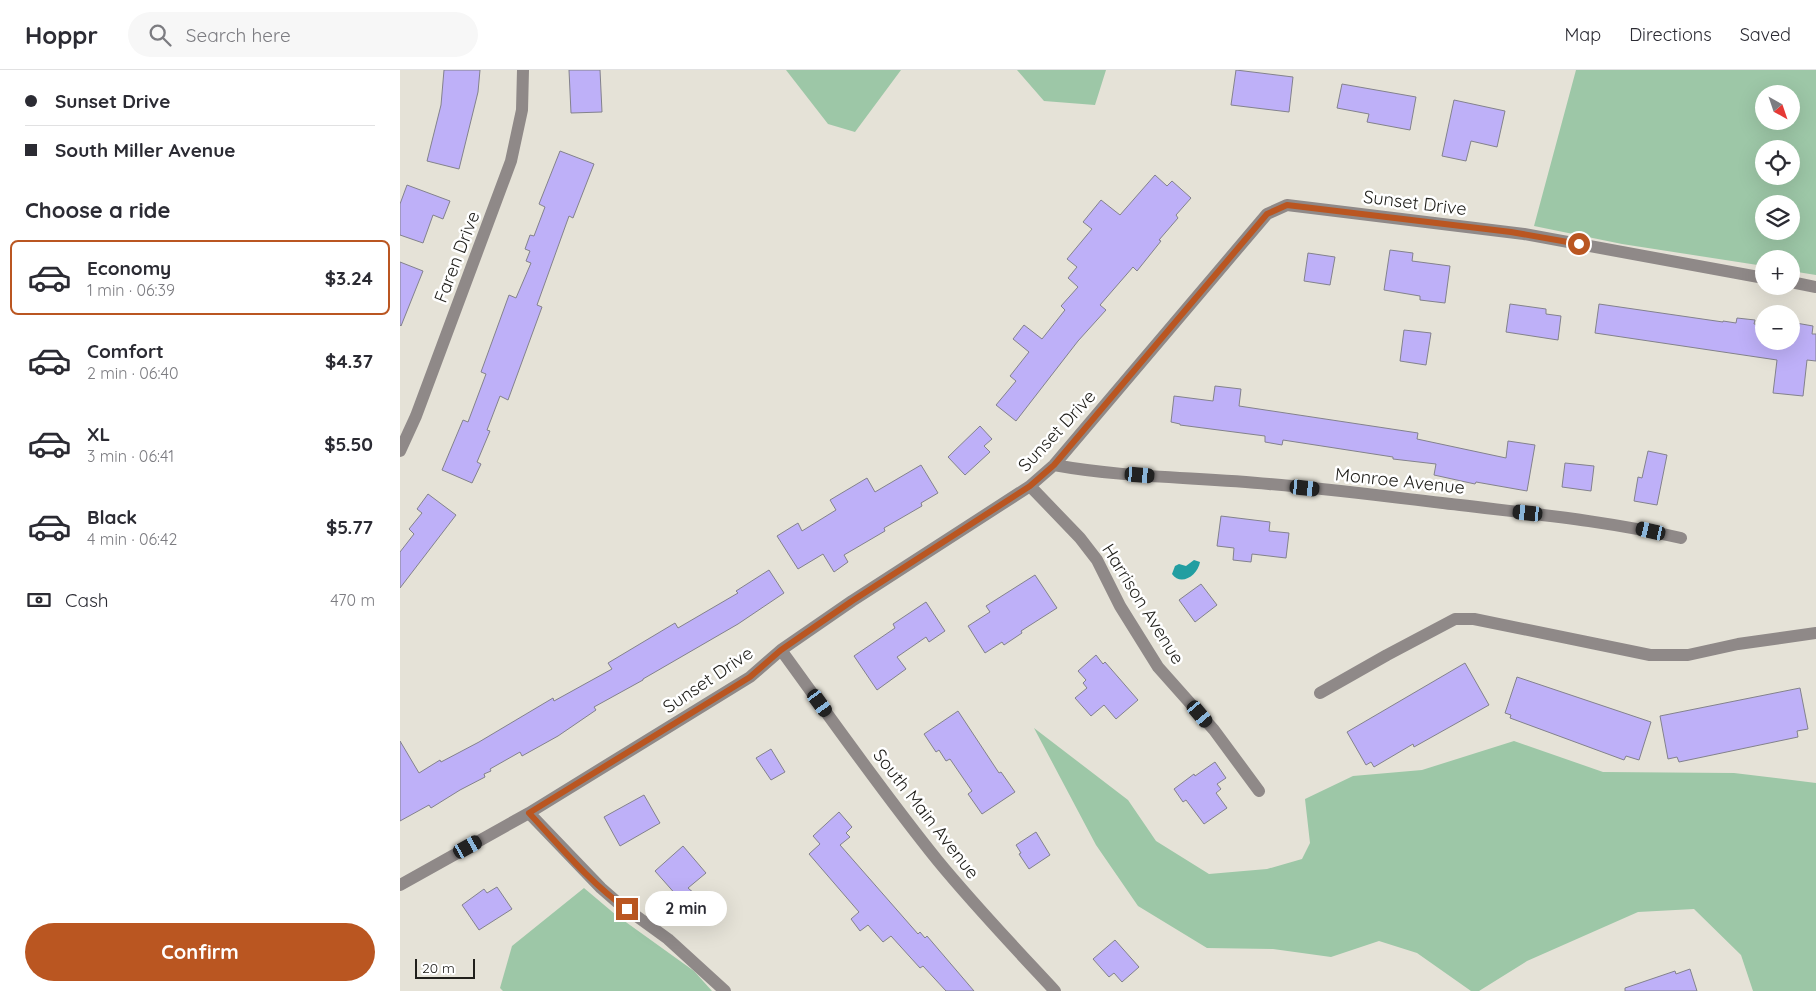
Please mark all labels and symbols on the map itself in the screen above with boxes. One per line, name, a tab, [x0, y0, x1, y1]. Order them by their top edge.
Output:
north arrow	[1755, 85, 1800, 130]
street label: Sunset Drive	[1362, 185, 1468, 220]
street label: Faren Drive	[429, 208, 484, 306]
route start	[1568, 233, 1590, 255]
street label: Sunset Drive	[1013, 385, 1100, 476]
street label: Monroe Avenue	[1334, 462, 1466, 499]
car	[1124, 466, 1155, 484]
car	[1289, 479, 1320, 497]
car	[1512, 504, 1543, 522]
car	[1634, 520, 1667, 542]
street label: Harrison Avenue	[1097, 539, 1190, 668]
street label: Sunset Drive	[658, 641, 757, 718]
car	[805, 686, 834, 720]
car	[1184, 698, 1215, 730]
street label: South Main Avenue	[868, 744, 984, 883]
car	[451, 833, 484, 861]
callout: 2 min	[644, 892, 727, 926]
route end	[616, 898, 638, 920]
scale bar	[415, 956, 475, 979]

